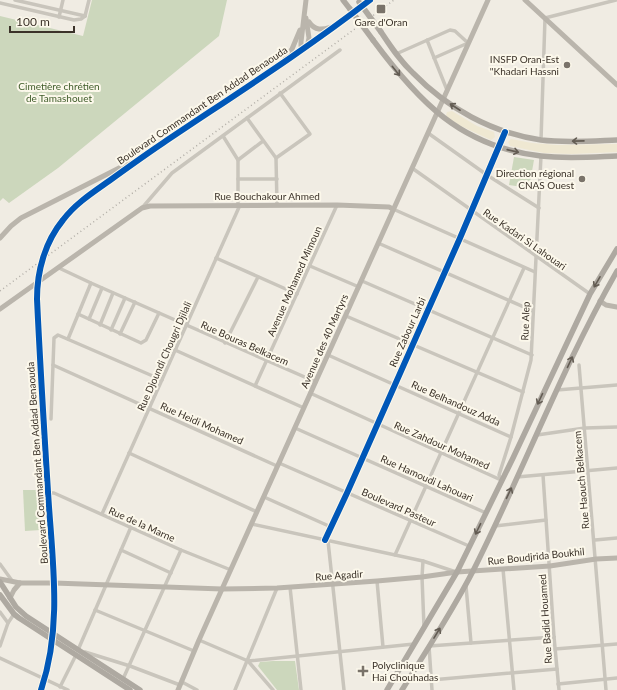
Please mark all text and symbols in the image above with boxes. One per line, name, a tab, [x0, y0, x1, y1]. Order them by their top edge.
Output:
marker: Gare d'Oran	[375, 3, 387, 15]
scale bar	[10, 8, 74, 34]
text: 100 m	[16, 14, 50, 29]
place label: Gare d'Oran	[354, 16, 408, 28]
street label: Boulevard Commandant Ben Addad Benaouda	[115, 43, 289, 167]
place label: INSFP Oran-Est "Khadari Hassni	[490, 53, 559, 77]
marker: INSFP Oran-Est "Khadari Hassni	[562, 60, 572, 70]
one-way arrow	[392, 65, 401, 76]
park label: Cimetière chrétien de Tamashouet	[18, 80, 100, 104]
one-way arrow	[450, 103, 461, 111]
one-way arrow	[572, 137, 585, 145]
one-way arrow	[506, 148, 519, 155]
place label: Direction régional CNAS Ouest	[496, 167, 574, 191]
marker: Direction régional CNAS Ouest	[577, 174, 587, 184]
street label: Rue Bouchakour Ahmed	[214, 190, 320, 202]
street label: Rue Kadari Si Lahouari	[481, 206, 569, 272]
street label: Avenue Mohamed Mimoun	[264, 224, 324, 338]
one-way arrow	[592, 276, 600, 288]
street label: Avenue des 40 Martyrs	[298, 292, 350, 390]
street label: Rue Zabour Larbi	[386, 295, 428, 369]
street label: Rue Djoundi Chougri Djilali	[134, 299, 194, 413]
street label: Rue Alep	[518, 301, 532, 341]
street label: Rue Bouras Belkacem	[199, 318, 291, 368]
one-way arrow	[567, 357, 574, 369]
street label: Boulevard Commandant Ben Addad Benaouda	[24, 361, 50, 565]
street label: Rue Belhandouz Adda	[410, 378, 502, 428]
one-way arrow	[536, 393, 543, 405]
street label: Rue Heidi Mohamed	[159, 399, 245, 447]
street label: Rue Zahdour Mohamed	[392, 419, 492, 471]
street label: Rue Haouch Belkacem	[571, 430, 591, 530]
street label: Rue Hamoudi Lahouari	[379, 452, 475, 504]
street label: Boulevard Pasteur	[360, 485, 438, 529]
one-way arrow	[506, 487, 513, 499]
street label: Rue de la Marne	[107, 504, 177, 544]
one-way arrow	[474, 523, 481, 535]
street label: Rue Boudjrida Boukhil	[487, 545, 585, 567]
street label: Rue Agadir	[315, 567, 364, 583]
street label: Rue Badid Houamed	[536, 574, 554, 664]
one-way arrow	[433, 627, 441, 639]
place label: Polyclinique Hai Chouhadas	[372, 659, 438, 683]
marker: Polyclinique Hai Chouhadas	[357, 665, 369, 677]

